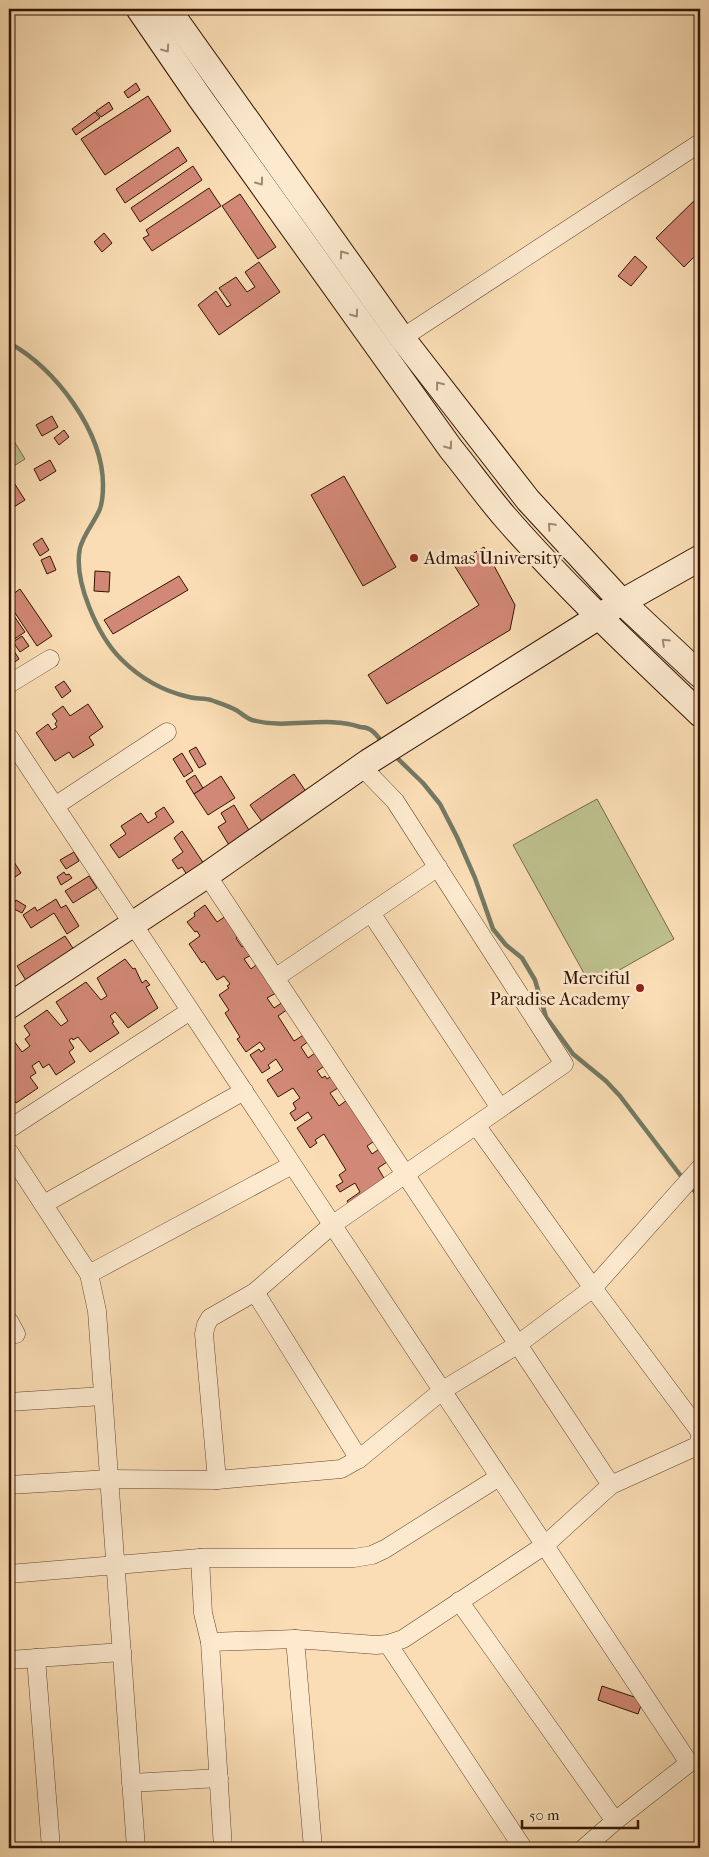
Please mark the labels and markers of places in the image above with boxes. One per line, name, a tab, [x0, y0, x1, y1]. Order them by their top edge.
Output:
place label: Admas University	[423, 548, 563, 569]
marker: Admas University	[408, 552, 420, 564]
place label: Merciful Paradise Academy	[490, 968, 631, 1010]
marker: Merciful Paradise Academy	[634, 982, 646, 994]

